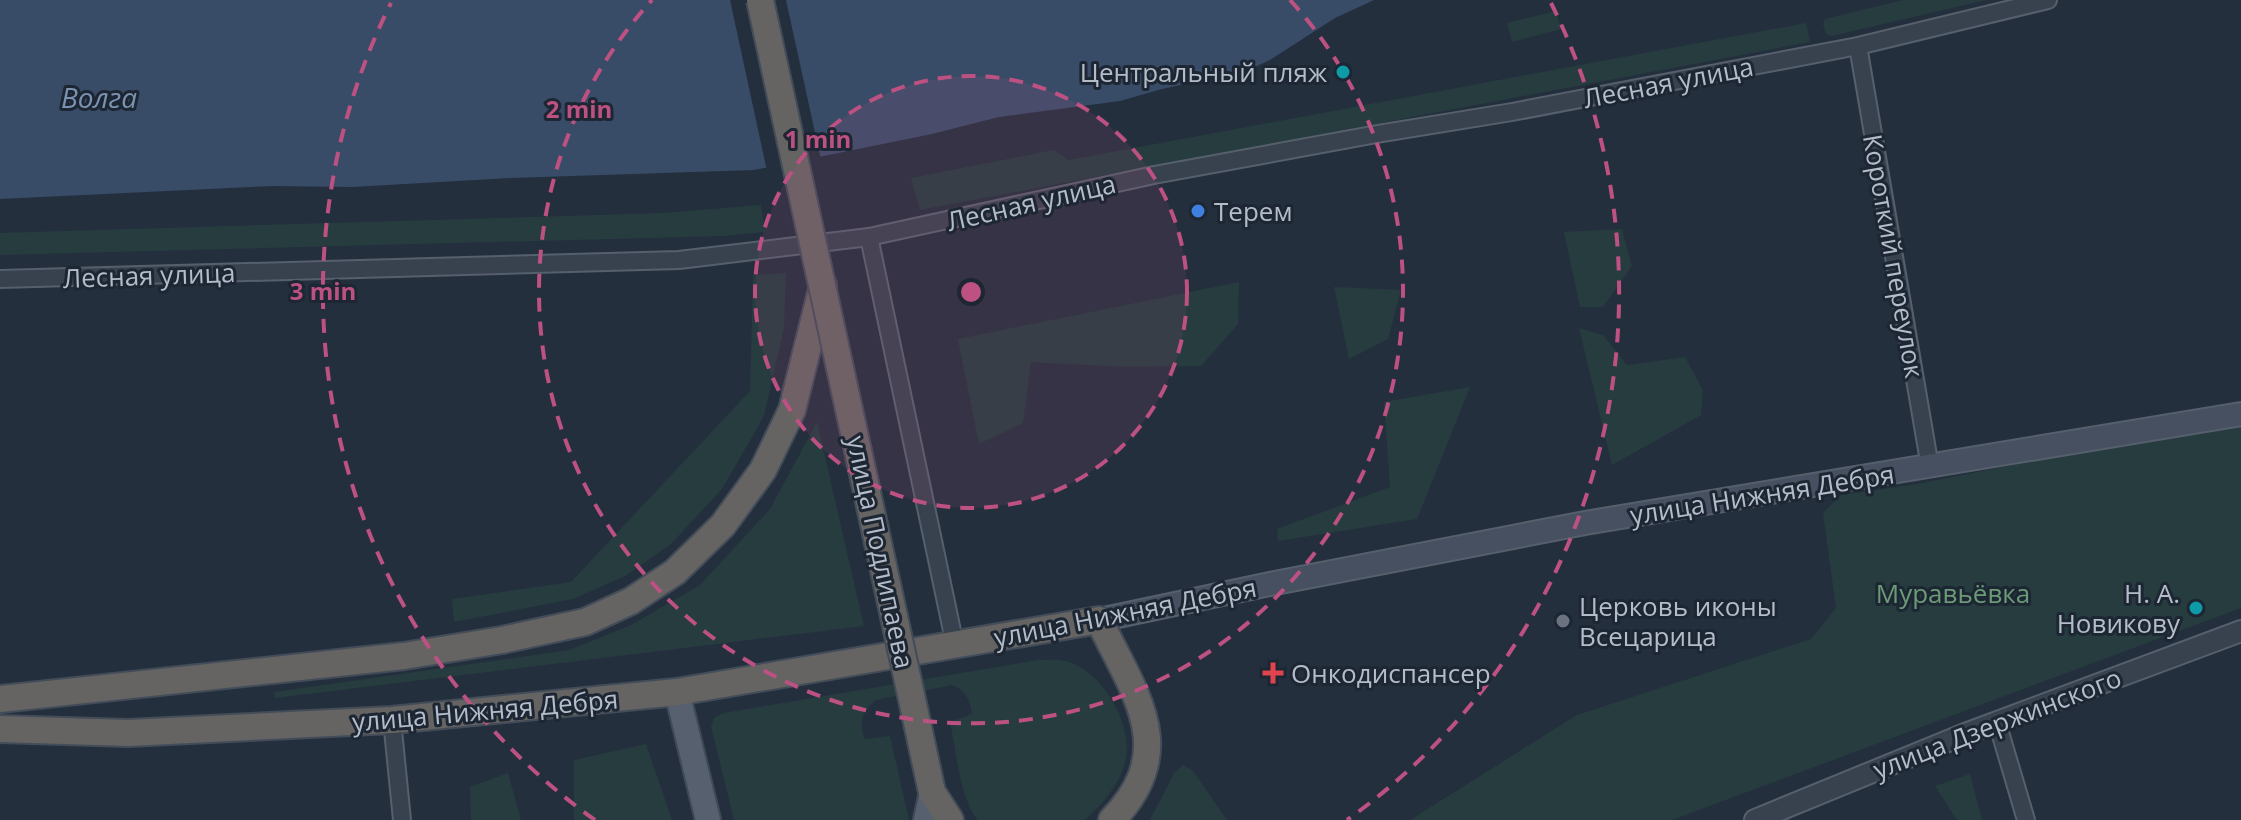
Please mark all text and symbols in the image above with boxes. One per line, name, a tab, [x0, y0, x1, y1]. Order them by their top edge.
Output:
street label: Лесная улица	[1580, 48, 1756, 116]
place label: Центральный пляж	[1080, 54, 1328, 90]
marker: Центральный пляж	[1334, 63, 1352, 81]
water label: Волга	[61, 78, 137, 116]
text: 2 min	[546, 92, 612, 125]
text: 1 min	[785, 122, 851, 155]
street label: Короткий переулок	[1855, 131, 1933, 381]
street label: Лесная улица	[943, 165, 1119, 239]
place label: Терем	[1214, 193, 1293, 229]
marker: Терем	[1189, 202, 1207, 220]
street label: Лесная улица	[62, 254, 236, 296]
text: 3 min	[290, 274, 356, 307]
centre of rings	[957, 278, 985, 306]
street label: улица Подлипаева	[839, 432, 923, 672]
street label: улица Нижняя Дебря	[1627, 455, 1897, 533]
street label: улица Нижняя Дебря	[991, 569, 1259, 655]
park label: Муравьёвка	[1876, 575, 2030, 611]
place label: Н. А. Новикову	[2057, 575, 2181, 641]
place label: Церковь иконы Всецарица	[1579, 588, 1777, 654]
marker: Н. А. Новикову	[2187, 599, 2205, 617]
marker: Церковь иконы Всецарица	[1554, 612, 1572, 630]
place label: Онкодиспансер	[1291, 655, 1491, 691]
street label: улица Дзержинского	[1868, 659, 2126, 787]
marker: Онкодиспансер	[1262, 662, 1284, 684]
street label: улица Нижняя Дебря	[351, 680, 619, 740]

